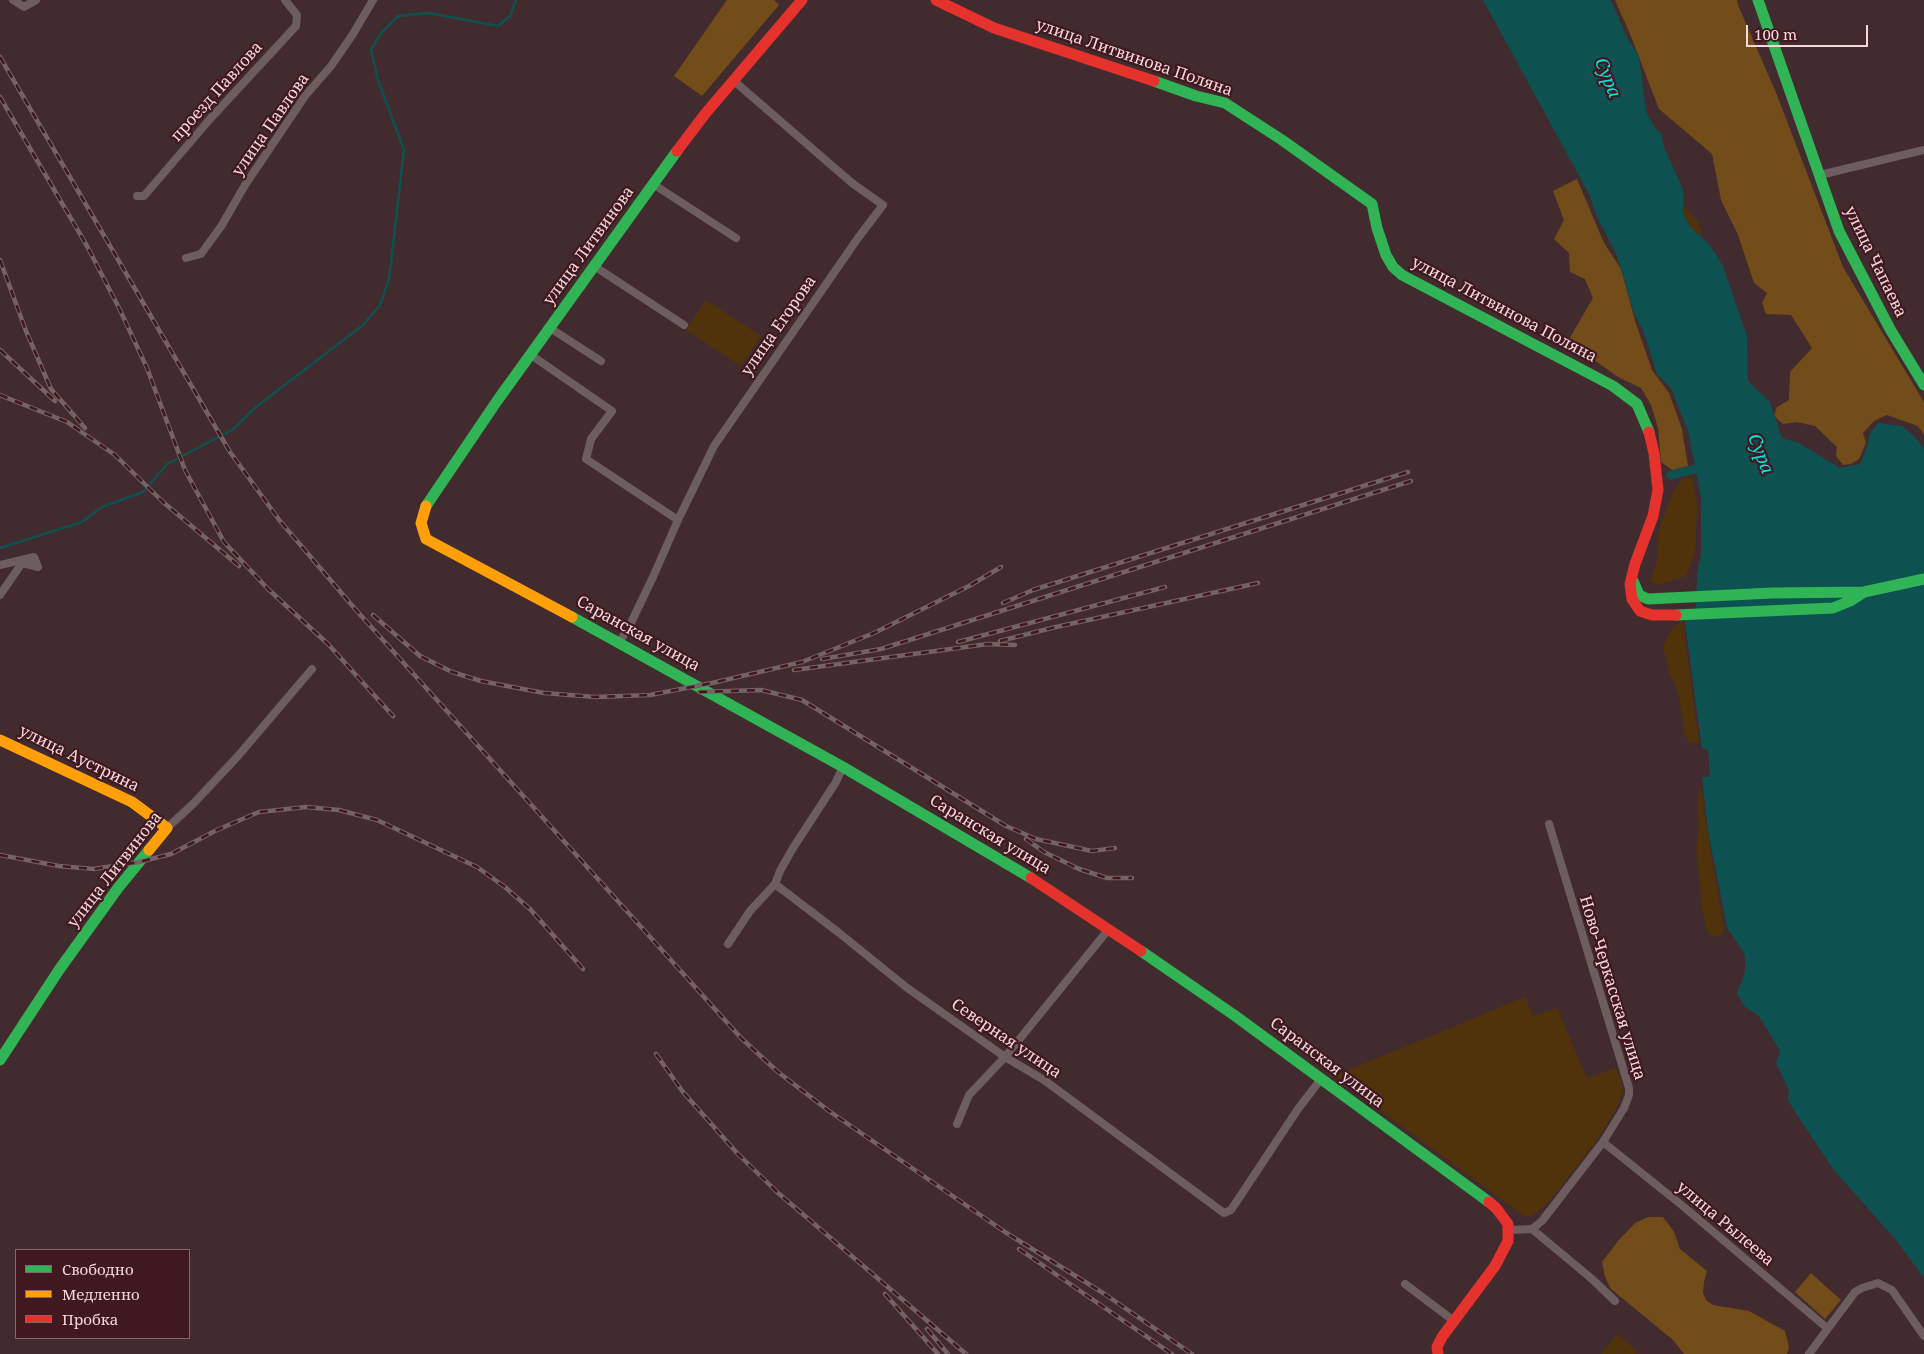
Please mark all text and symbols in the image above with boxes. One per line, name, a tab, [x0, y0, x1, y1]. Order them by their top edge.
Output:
street label: улица Литвинова Поляна	[1033, 15, 1235, 101]
scale bar	[1749, 15, 1872, 47]
text: 100 m	[1754, 24, 1797, 44]
street label: проезд Павлова	[167, 38, 267, 146]
water label: Сура	[1589, 55, 1625, 101]
street label: улица Павлова	[228, 70, 314, 180]
street label: улица Литвинова	[539, 183, 639, 309]
street label: улица Чапаева	[1840, 203, 1910, 321]
street label: улица Литвинова Поляна	[1408, 253, 1600, 367]
street label: улица Егорова	[737, 272, 821, 380]
water label: Сура	[1743, 431, 1777, 477]
street label: Саранская улица	[573, 592, 703, 676]
street label: улица Аустрина	[16, 722, 142, 796]
street label: Саранская улица	[926, 791, 1054, 879]
street label: улица Литвинова	[64, 808, 166, 932]
street label: Ново-Черкасская улица	[1575, 894, 1649, 1082]
street label: Северная улица	[947, 995, 1065, 1083]
street label: Саранская улица	[1266, 1014, 1388, 1112]
street label: улица Рылеева	[1672, 1178, 1778, 1270]
legend	[15, 1249, 190, 1339]
text: Свободно	[62, 1259, 134, 1279]
text: Медленно	[62, 1284, 140, 1304]
text: Пробка	[62, 1309, 118, 1329]

